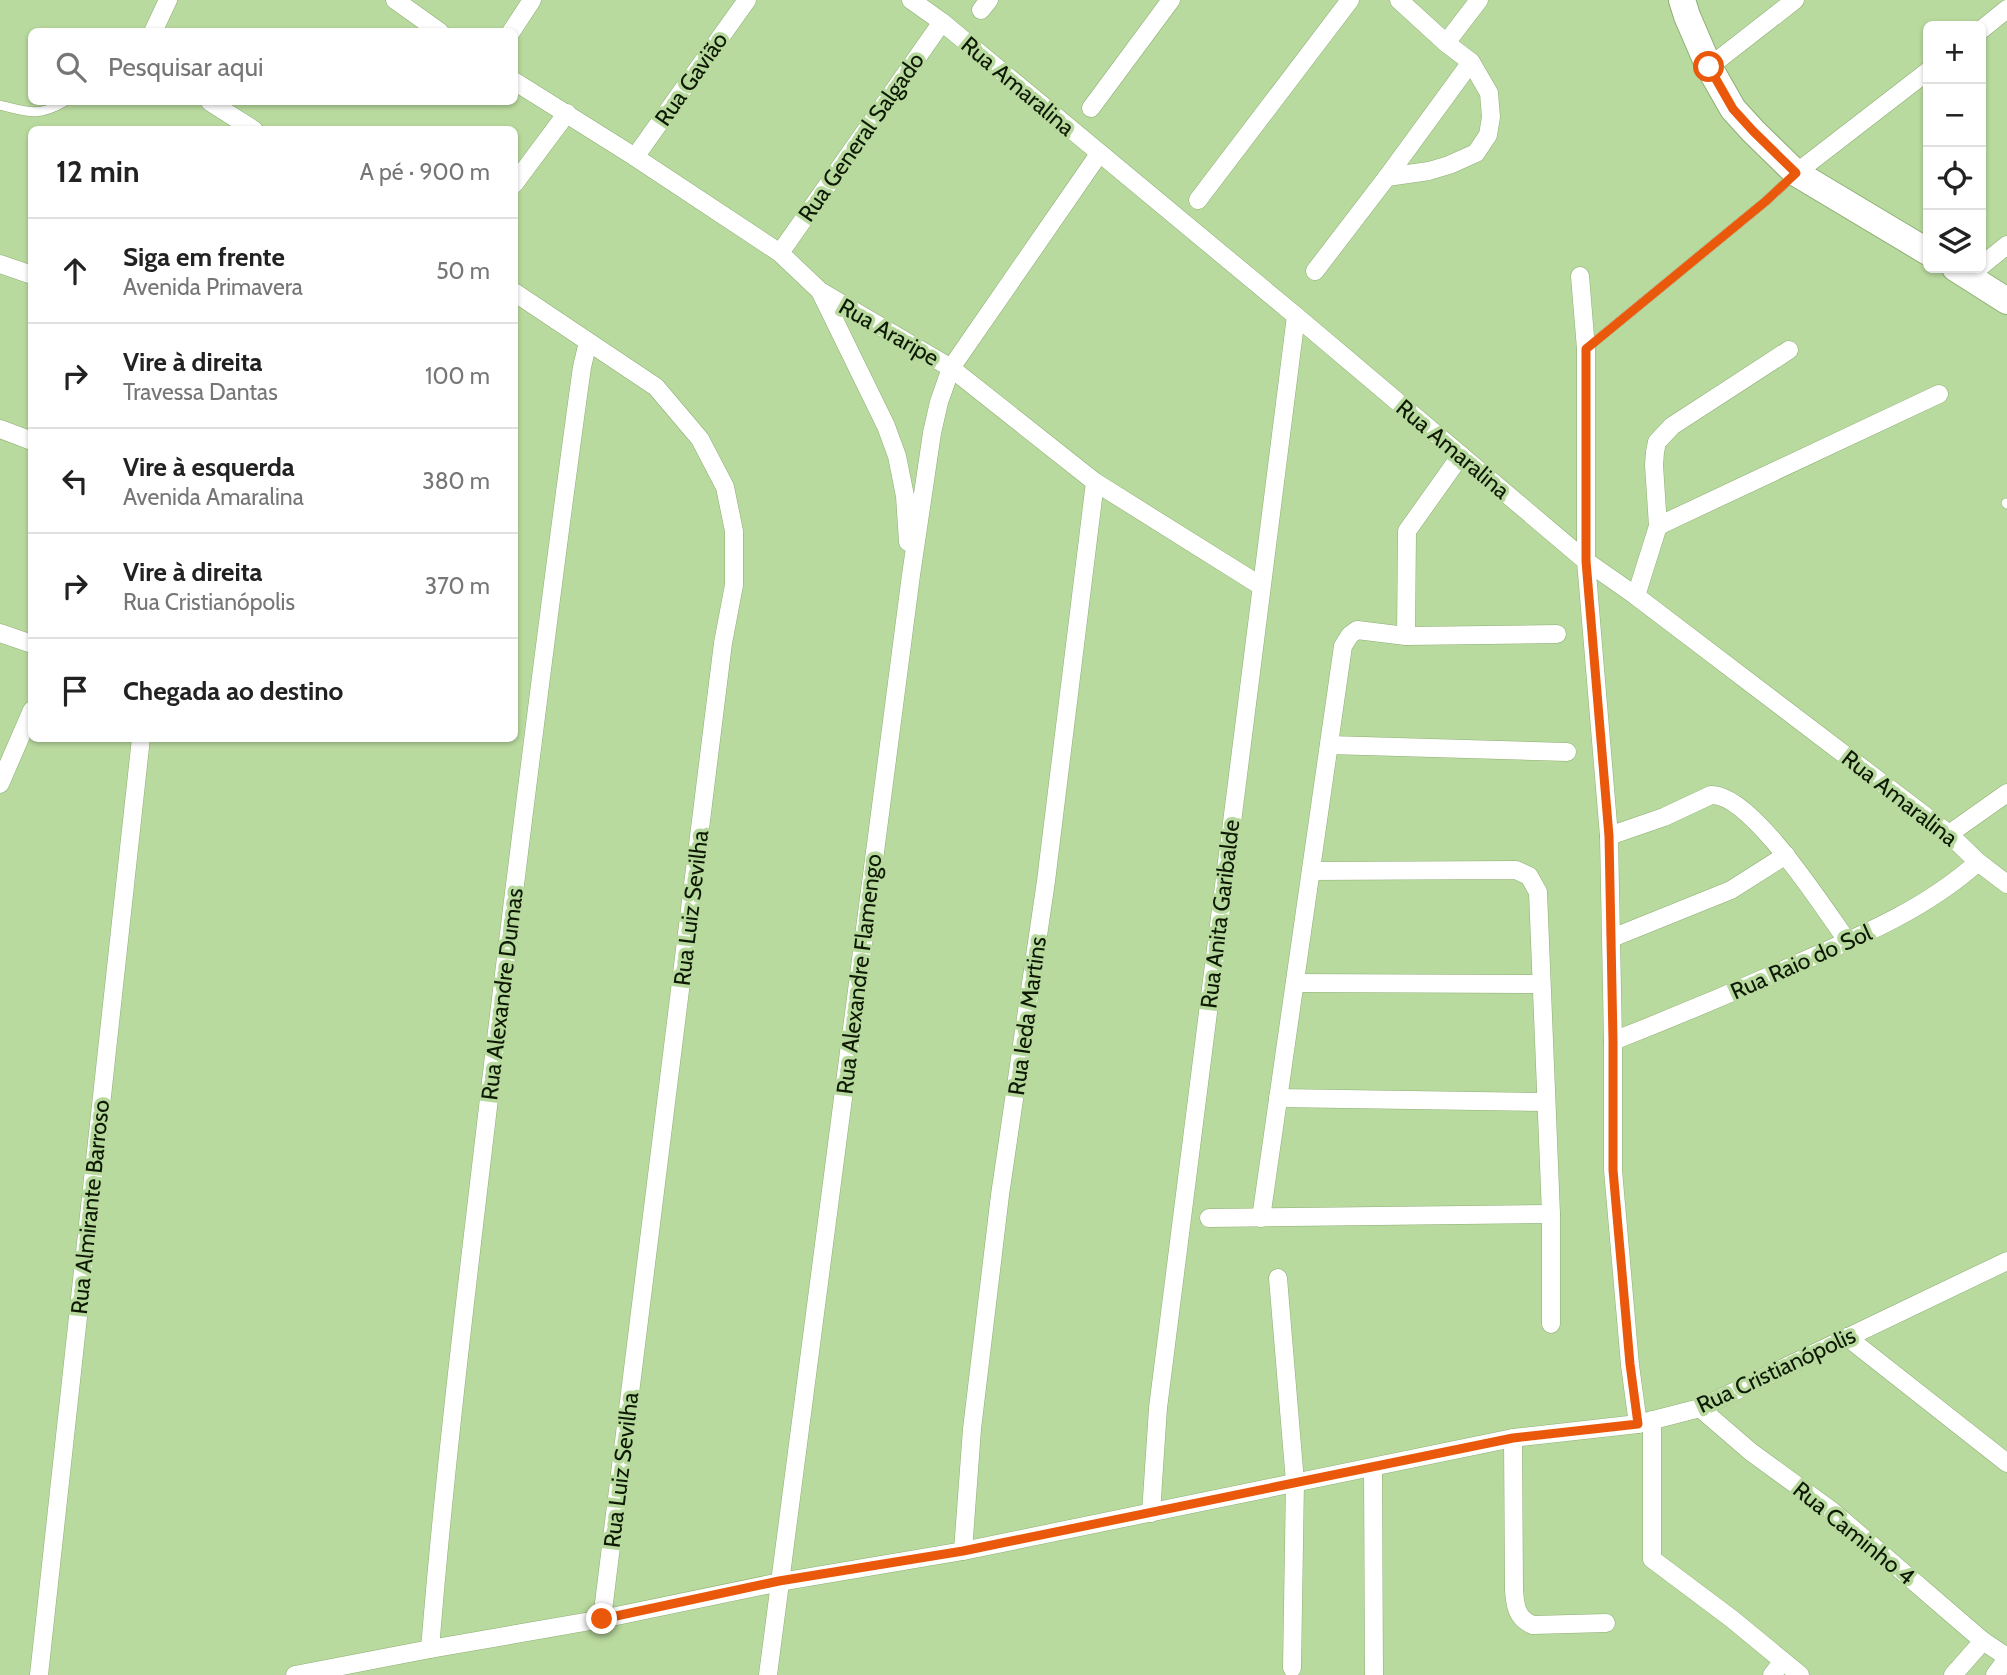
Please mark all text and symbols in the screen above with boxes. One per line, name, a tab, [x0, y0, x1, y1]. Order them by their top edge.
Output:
map controls	[1923, 21, 1986, 273]
button: +	[1923, 21, 1986, 84]
street label: Rua Gavião	[649, 27, 733, 131]
search box	[28, 28, 518, 105]
street label: Rua Amaralina	[956, 30, 1080, 142]
street label: Rua General Salgado	[792, 47, 930, 227]
icon: search	[52, 48, 90, 86]
text: Pesquisar aqui	[108, 51, 264, 83]
route start	[1693, 51, 1724, 82]
button: −	[1923, 84, 1986, 147]
button: locate	[1923, 147, 1986, 210]
text: 12 min	[56, 153, 140, 190]
text: A pé · 900 m	[360, 158, 490, 186]
button: layers	[1923, 210, 1986, 273]
text: Siga em frente	[123, 241, 285, 273]
icon: ahead	[56, 252, 94, 290]
text: 50 m	[436, 257, 490, 285]
text: Avenida Primavera	[123, 273, 303, 301]
street label: Rua Araripe	[834, 292, 944, 372]
text: Vire à direita	[123, 346, 263, 378]
icon: right	[56, 357, 94, 395]
text: 100 m	[425, 362, 490, 390]
text: Travessa Dantas	[123, 378, 278, 406]
street label: Rua Amaralina	[1391, 393, 1515, 505]
text: Vire à esquerda	[123, 451, 295, 483]
icon: left	[56, 462, 94, 500]
text: 380 m	[422, 467, 490, 495]
text: Avenida Amaralina	[123, 483, 304, 511]
text: Vire à direita	[123, 556, 263, 588]
icon: right	[56, 567, 94, 605]
text: 370 m	[425, 572, 490, 600]
text: Rua Cristianópolis	[123, 588, 295, 616]
icon: arrive	[56, 672, 94, 710]
text: Chegada ao destino	[123, 675, 343, 707]
street label: Rua Amaralina	[1836, 744, 1964, 852]
street label: Rua Anita Garibalde	[1195, 818, 1246, 1010]
street label: Rua Luiz Sevilha	[668, 829, 714, 987]
street label: Rua Alexandre Flamengo	[830, 852, 888, 1096]
street label: Rua Alexandre Dumas	[475, 886, 529, 1102]
street label: Rua Raio do Sol	[1726, 918, 1876, 1006]
street label: Rua Ieda Martins	[1002, 935, 1052, 1097]
street label: Rua Almirante Barroso	[65, 1098, 115, 1316]
street label: Rua Cristianópolis	[1692, 1321, 1860, 1419]
street label: Rua Luiz Sevilha	[598, 1391, 644, 1549]
street label: Rua Caminho 4	[1787, 1475, 1921, 1591]
route end	[586, 1603, 617, 1634]

